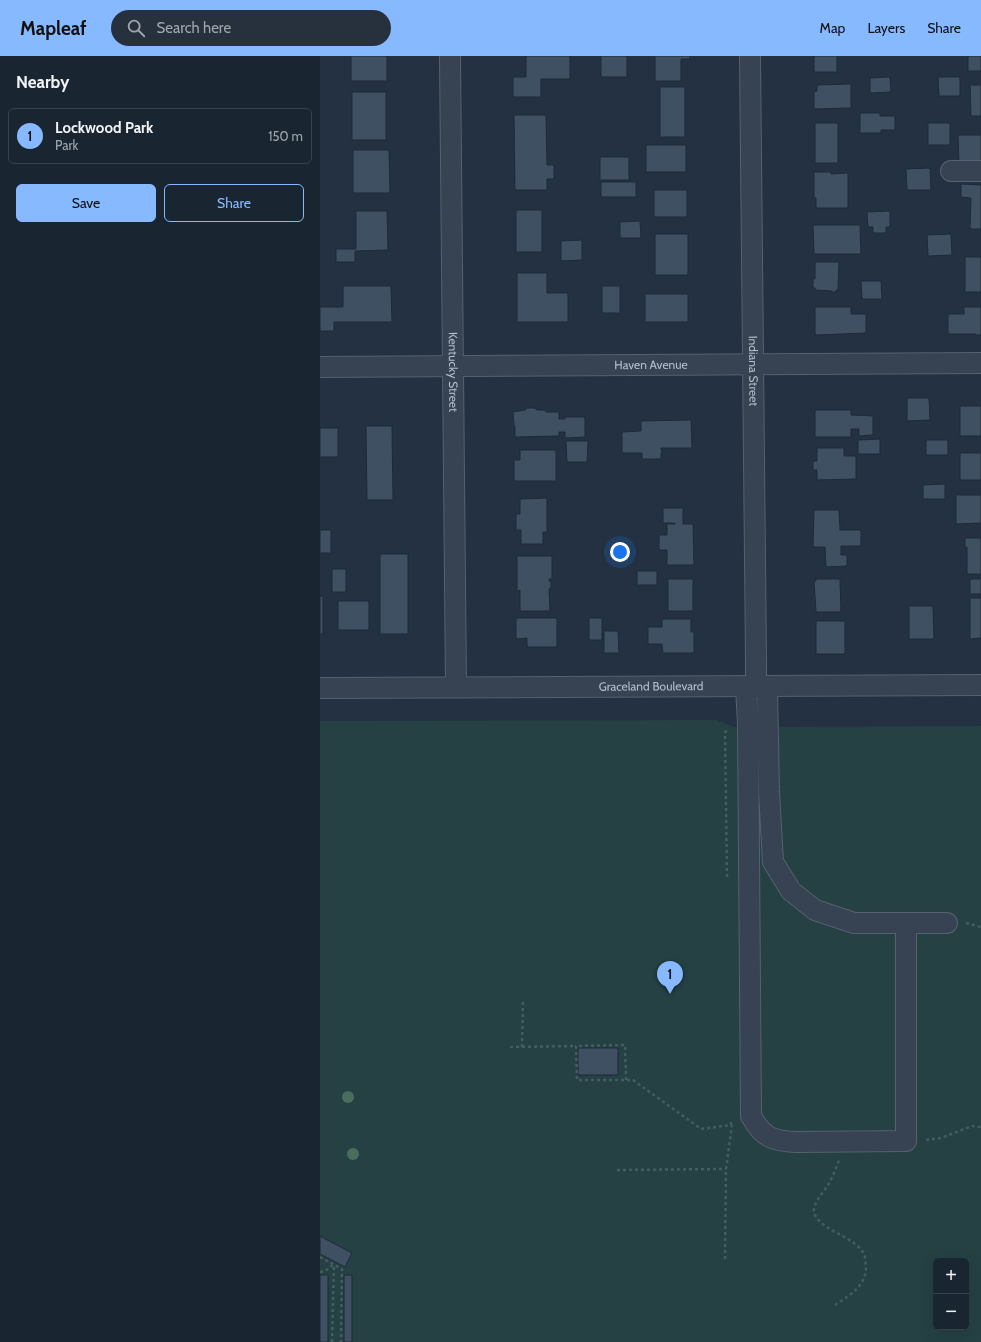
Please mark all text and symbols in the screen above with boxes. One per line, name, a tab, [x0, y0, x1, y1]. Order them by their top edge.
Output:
search box	[111, 10, 391, 46]
text: Mapleaf	[20, 17, 87, 40]
icon: search	[125, 17, 147, 39]
text: Search here	[157, 19, 231, 37]
text: Map	[820, 19, 845, 37]
text: Layers	[867, 19, 905, 37]
text: Share	[927, 19, 961, 37]
text: Nearby	[16, 72, 69, 92]
text: Lockwood Park	[55, 119, 153, 137]
text: 1	[28, 128, 32, 144]
text: 150 m	[268, 128, 303, 144]
text: Park	[55, 137, 78, 153]
button: Save	[16, 184, 156, 222]
button: Share	[164, 184, 304, 222]
street label: Kentucky Street	[446, 332, 461, 412]
street label: Indiana Street	[746, 336, 761, 406]
street label: Haven Avenue	[614, 357, 688, 372]
your location	[610, 542, 630, 562]
street label: Graceland Boulevard	[599, 678, 703, 694]
pin: 1	[657, 961, 683, 994]
map controls	[933, 1258, 969, 1330]
button: +	[933, 1258, 969, 1294]
button: −	[933, 1294, 969, 1330]

